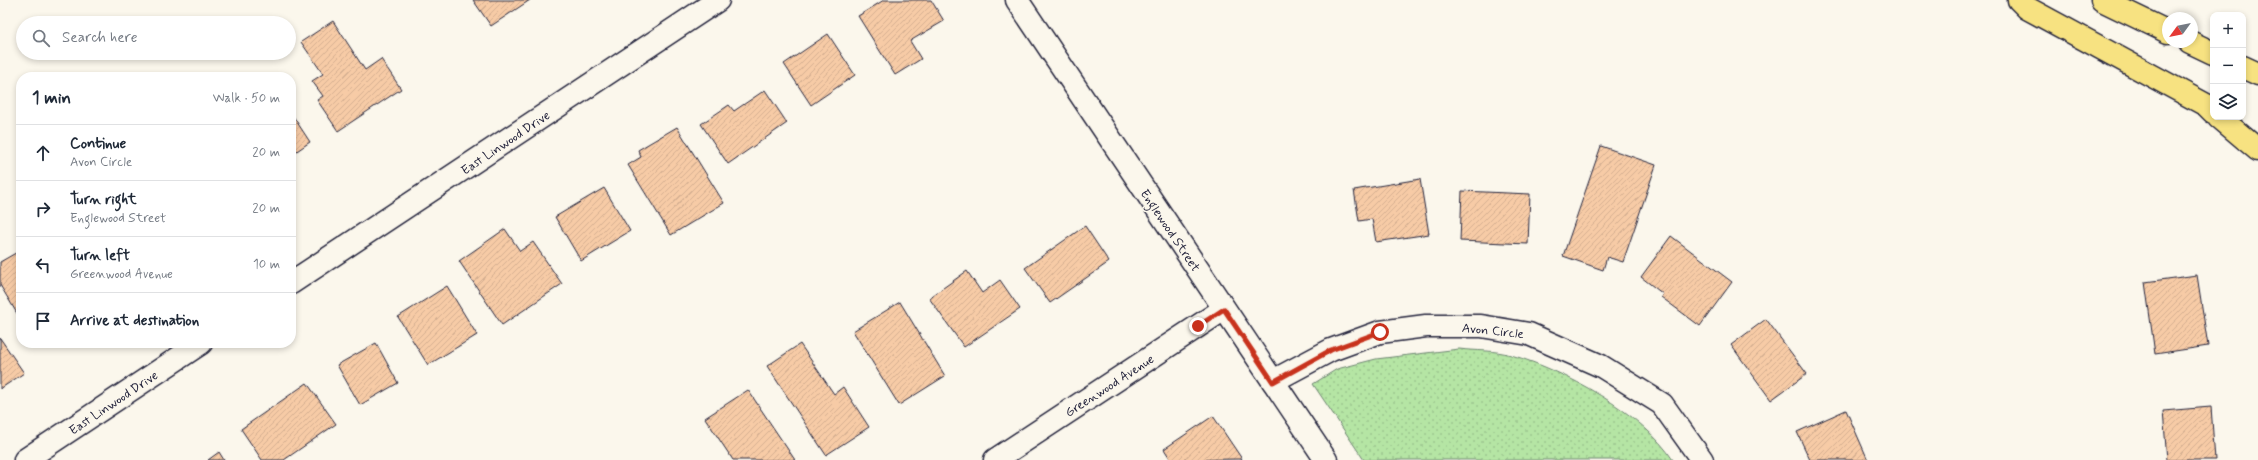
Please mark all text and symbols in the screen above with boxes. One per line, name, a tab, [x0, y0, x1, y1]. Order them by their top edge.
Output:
north arrow	[2162, 12, 2198, 48]
map controls	[2210, 12, 2246, 120]
button: +	[2210, 12, 2246, 48]
search box	[16, 16, 296, 60]
icon: search	[30, 27, 52, 49]
text: Search here	[62, 28, 138, 48]
button: −	[2210, 48, 2246, 84]
button: layers	[2210, 84, 2246, 120]
text: 1 min	[32, 87, 71, 109]
text: Walk · 50 m	[213, 90, 280, 107]
street label: East Linwood Drive	[458, 107, 554, 179]
text: Continue	[70, 134, 126, 154]
icon: ahead	[32, 142, 54, 164]
text: 20 m	[252, 144, 280, 161]
text: Avon Circle	[70, 154, 132, 171]
street label: Englewood Street	[1134, 186, 1204, 277]
text: Turn right	[70, 190, 137, 210]
icon: right	[32, 198, 54, 220]
text: 20 m	[252, 200, 280, 217]
text: Englewood Street	[70, 210, 166, 227]
text: Turn left	[70, 246, 130, 266]
icon: left	[32, 254, 54, 276]
text: 10 m	[253, 256, 280, 273]
text: Greenwood Avenue	[70, 266, 173, 283]
icon: arrive	[32, 310, 54, 332]
text: Arrive at destination	[70, 311, 199, 331]
route end	[1189, 317, 1207, 335]
street label: Avon Circle	[1461, 320, 1525, 343]
route start	[1371, 323, 1389, 341]
street label: Greenwood Avenue	[1062, 351, 1158, 421]
street label: East Linwood Drive	[66, 367, 162, 439]

